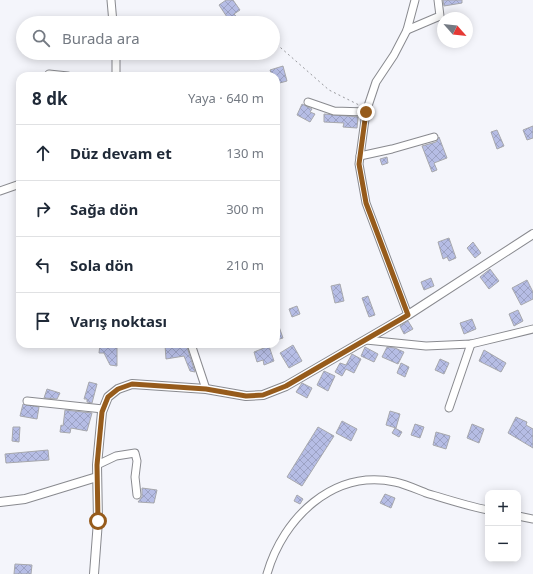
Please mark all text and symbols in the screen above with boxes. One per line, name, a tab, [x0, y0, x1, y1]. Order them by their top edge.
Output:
north arrow	[437, 12, 473, 48]
search box	[16, 16, 280, 60]
icon: search	[30, 27, 52, 49]
text: Burada ara	[62, 28, 140, 48]
text: 8 dk	[32, 87, 67, 110]
text: Yaya · 640 m	[188, 89, 264, 107]
route end	[357, 103, 375, 121]
icon: ahead	[32, 142, 54, 164]
text: Düz devam et	[70, 143, 172, 163]
text: 130 m	[226, 144, 264, 162]
icon: right	[32, 198, 54, 220]
text: Sağa dön	[70, 199, 138, 219]
text: 300 m	[226, 200, 264, 218]
icon: left	[32, 254, 54, 276]
text: Sola dön	[70, 255, 134, 275]
text: 210 m	[226, 256, 264, 274]
icon: arrive	[32, 310, 54, 332]
text: Varış noktası	[70, 311, 167, 331]
map controls	[485, 490, 521, 562]
button: +	[485, 490, 521, 526]
route start	[89, 512, 107, 530]
button: −	[485, 526, 521, 562]

